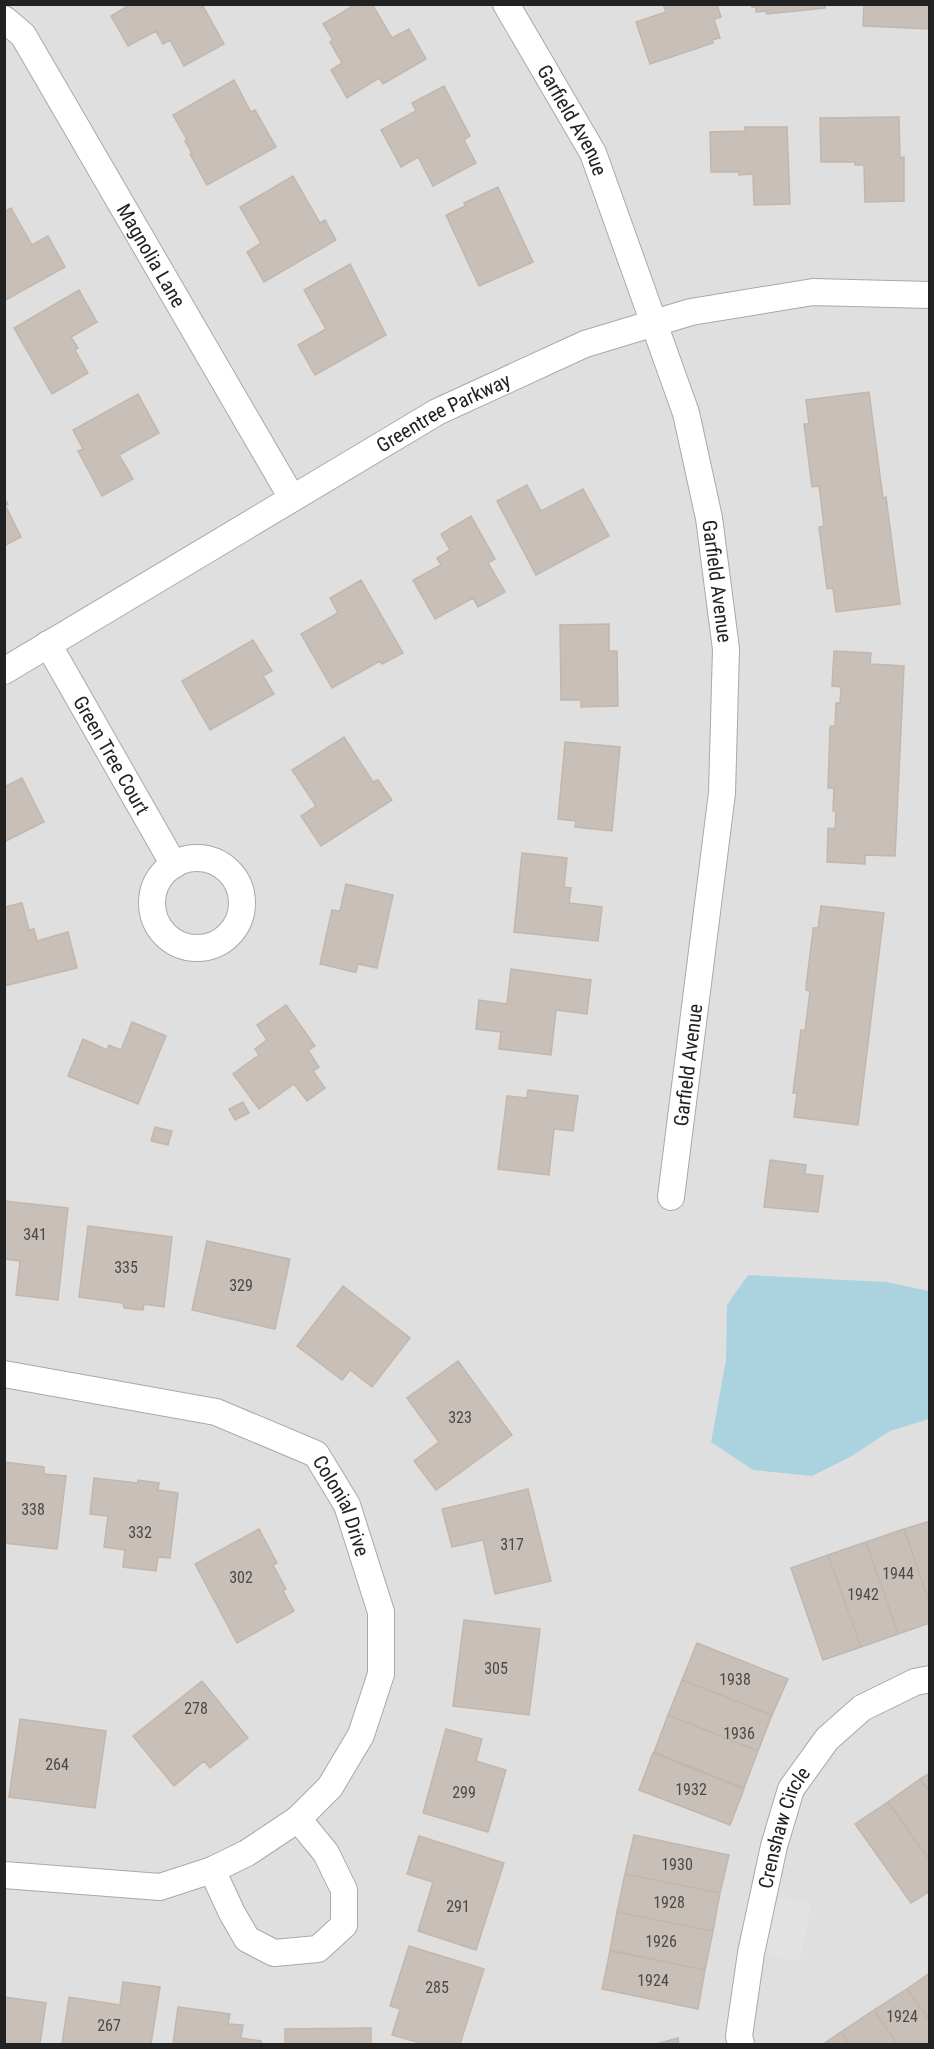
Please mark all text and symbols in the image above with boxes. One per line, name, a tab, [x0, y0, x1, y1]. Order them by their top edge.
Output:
street label: Garfield Avenue	[532, 60, 612, 179]
street label: Magnolia Lane	[112, 200, 191, 312]
street label: Greentree Parkway	[372, 368, 514, 457]
street label: Garfield Avenue	[697, 519, 737, 644]
street label: Green Tree Court	[68, 692, 155, 819]
street label: Garfield Avenue	[669, 1002, 707, 1128]
house number: 341	[23, 1225, 47, 1244]
house number: 335	[114, 1258, 138, 1277]
house number: 329	[229, 1276, 253, 1295]
house number: 323	[448, 1408, 472, 1427]
street label: Colonial Drive	[308, 1451, 374, 1559]
house number: 338	[21, 1500, 45, 1519]
house number: 332	[128, 1523, 152, 1542]
house number: 317	[500, 1535, 524, 1554]
house number: 1944	[882, 1564, 914, 1583]
house number: 302	[229, 1568, 253, 1587]
house number: 1942	[847, 1585, 879, 1604]
house number: 305	[484, 1659, 508, 1678]
house number: 1938	[719, 1670, 751, 1689]
house number: 278	[184, 1699, 208, 1718]
house number: 1936	[723, 1724, 755, 1743]
house number: 264	[45, 1755, 69, 1774]
street label: Crenshaw Circle	[753, 1762, 815, 1891]
house number: 1932	[675, 1780, 707, 1799]
house number: 299	[452, 1783, 476, 1802]
house number: 1930	[661, 1855, 693, 1874]
house number: 1928	[653, 1893, 685, 1912]
house number: 291	[446, 1897, 470, 1916]
house number: 1926	[645, 1932, 677, 1951]
house number: 1924	[637, 1971, 669, 1990]
house number: 285	[425, 1978, 449, 1997]
house number: 1924	[886, 2007, 918, 2026]
house number: 267	[97, 2016, 121, 2035]

